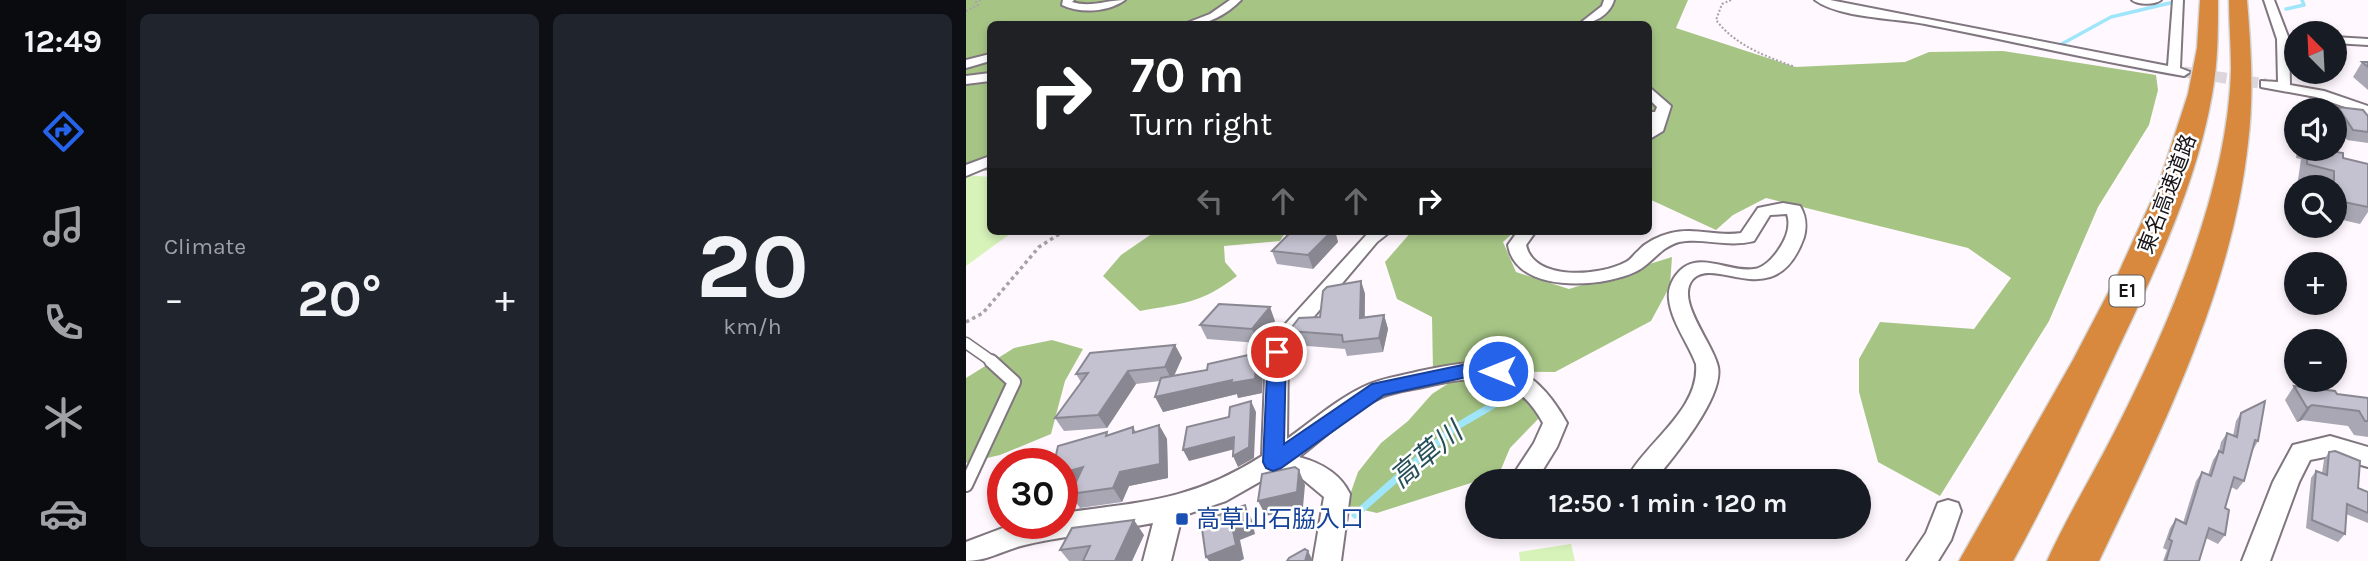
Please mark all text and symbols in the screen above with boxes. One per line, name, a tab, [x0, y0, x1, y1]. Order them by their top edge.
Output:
north arrow	[2284, 21, 2347, 84]
map controls	[2284, 21, 2347, 392]
text: 12:49	[24, 23, 102, 60]
text: 70 m	[1130, 47, 1244, 104]
icon: right	[1015, 49, 1106, 140]
button: sound	[2284, 98, 2347, 161]
text: Turn right	[1130, 106, 1272, 143]
icon: directions	[39, 107, 88, 156]
street label: 東名高速道路	[2133, 131, 2201, 257]
button: search	[2284, 175, 2347, 238]
icon: left	[1191, 182, 1229, 220]
icon: ahead	[1264, 182, 1302, 220]
icon: ahead	[1337, 182, 1375, 220]
icon: right	[1410, 182, 1448, 220]
icon: music	[39, 202, 88, 251]
text: 20	[696, 214, 809, 320]
text: Climate	[164, 233, 246, 260]
button: +	[2284, 252, 2347, 315]
text: 20°	[297, 268, 382, 329]
road number: E1	[2110, 276, 2144, 306]
text: −	[164, 277, 184, 322]
text: +	[495, 277, 515, 322]
icon: phone	[39, 298, 88, 347]
text: km/h	[723, 313, 782, 340]
pin	[1247, 322, 1307, 382]
button: −	[2284, 329, 2347, 392]
icon: arrive	[1258, 333, 1296, 371]
position arrow	[1461, 334, 1535, 408]
icon: climate	[39, 393, 88, 442]
water label: 高草川	[1383, 413, 1471, 495]
speed limit sign: 30	[987, 448, 1078, 539]
text: 12:50 · 1 min · 120 m	[1548, 488, 1788, 519]
icon: car	[39, 489, 88, 538]
place label: 高草山石脇入口	[1196, 505, 1364, 533]
marker: 高草山石脇入口	[1174, 511, 1190, 527]

